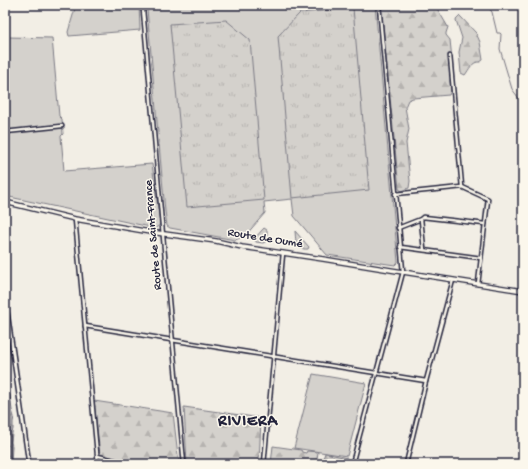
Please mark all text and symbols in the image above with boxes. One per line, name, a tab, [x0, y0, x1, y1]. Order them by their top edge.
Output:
street label: Route de Saint-France	[142, 179, 166, 291]
street label: Route de Oumé	[227, 226, 304, 252]
district label: RIVIERA	[217, 413, 278, 432]

